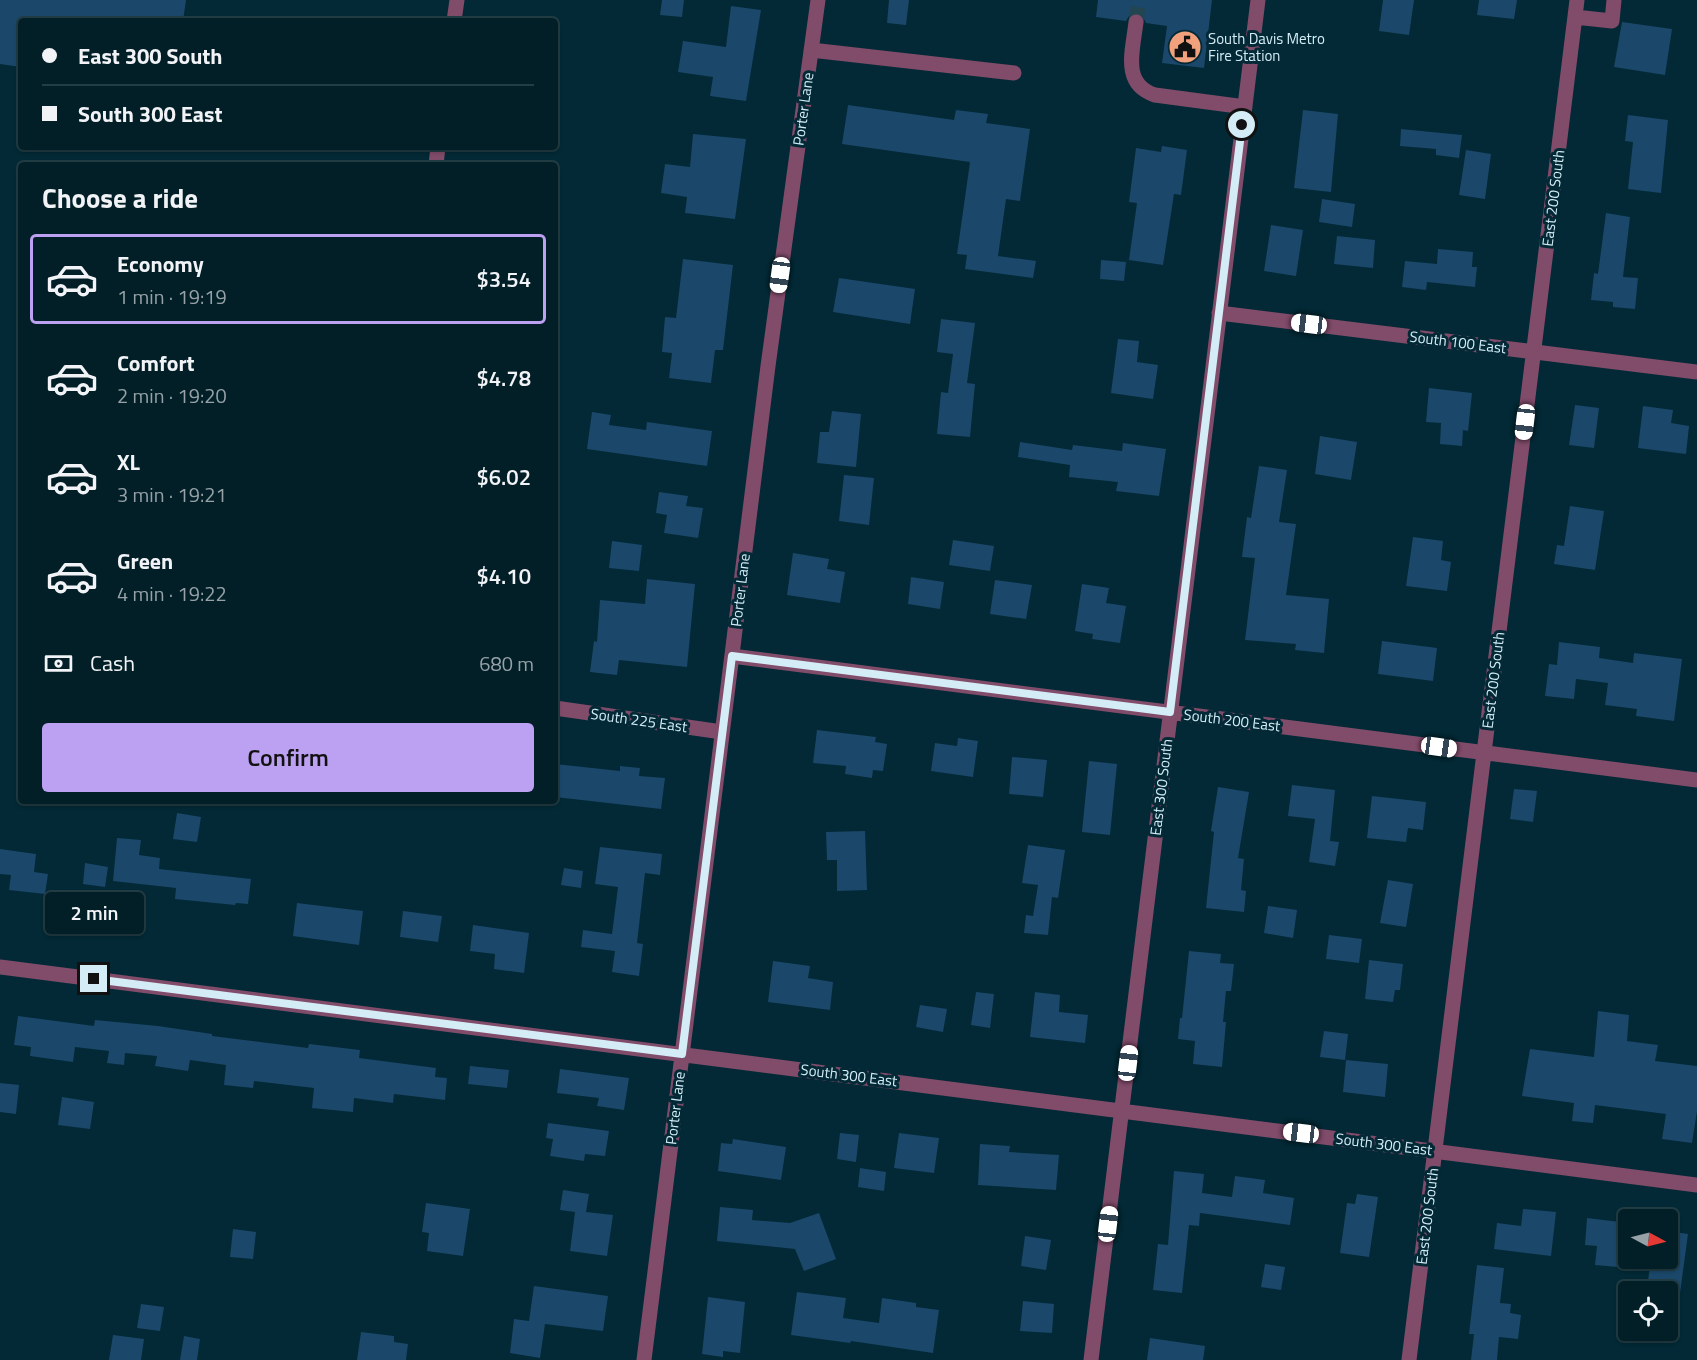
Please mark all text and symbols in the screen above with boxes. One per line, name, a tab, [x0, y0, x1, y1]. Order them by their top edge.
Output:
place label: South Davis Metro Fire Station	[1208, 27, 1325, 67]
public building icon: South Davis Metro Fire Station	[1167, 29, 1203, 65]
text: East 300 South	[78, 39, 222, 73]
street label: Porter Lane	[786, 71, 820, 147]
text: South 300 East	[78, 97, 222, 131]
route start	[1228, 111, 1255, 138]
street label: East 200 South	[1536, 148, 1570, 248]
text: Choose a ride	[42, 177, 198, 218]
text: Economy	[117, 247, 204, 281]
icon: car	[45, 252, 99, 306]
car	[769, 256, 791, 294]
text: $3.54	[476, 262, 531, 296]
text: 1 min · 19:19	[117, 281, 227, 312]
car	[1290, 313, 1328, 335]
street label: South 100 East	[1408, 325, 1508, 359]
text: Comfort	[117, 346, 195, 380]
icon: car	[45, 351, 99, 405]
text: $4.78	[476, 361, 531, 395]
text: 2 min · 19:20	[117, 380, 227, 411]
car	[1514, 403, 1536, 441]
text: XL	[117, 445, 140, 479]
icon: car	[45, 450, 99, 504]
text: $6.02	[476, 460, 531, 494]
text: 3 min · 19:21	[117, 479, 227, 510]
text: Green	[117, 544, 173, 578]
icon: car	[45, 549, 99, 603]
street label: Porter Lane	[724, 552, 756, 628]
text: $4.10	[476, 559, 531, 593]
text: 4 min · 19:22	[117, 578, 227, 609]
street label: East 200 South	[1476, 630, 1510, 730]
text: Cash	[90, 646, 135, 680]
icon: cash	[42, 647, 75, 680]
text: 680 m	[479, 648, 534, 679]
street label: South 225 East	[589, 702, 689, 738]
street label: South 200 East	[1182, 703, 1282, 737]
button: Confirm	[42, 723, 534, 792]
car	[1420, 736, 1458, 758]
street label: East 300 South	[1144, 737, 1178, 837]
callout: 2 min	[44, 892, 144, 934]
text: 2 min	[70, 897, 119, 928]
route end	[80, 965, 107, 992]
car	[1117, 1044, 1139, 1082]
street label: South 300 East	[799, 1058, 899, 1092]
street label: Porter Lane	[659, 1070, 691, 1146]
car	[1282, 1122, 1320, 1144]
street label: South 300 East	[1334, 1127, 1434, 1161]
street label: East 200 South	[1410, 1166, 1444, 1266]
car	[1097, 1205, 1119, 1243]
north arrow	[1618, 1209, 1678, 1269]
map controls	[1618, 1209, 1678, 1341]
button: locate	[1618, 1281, 1678, 1341]

